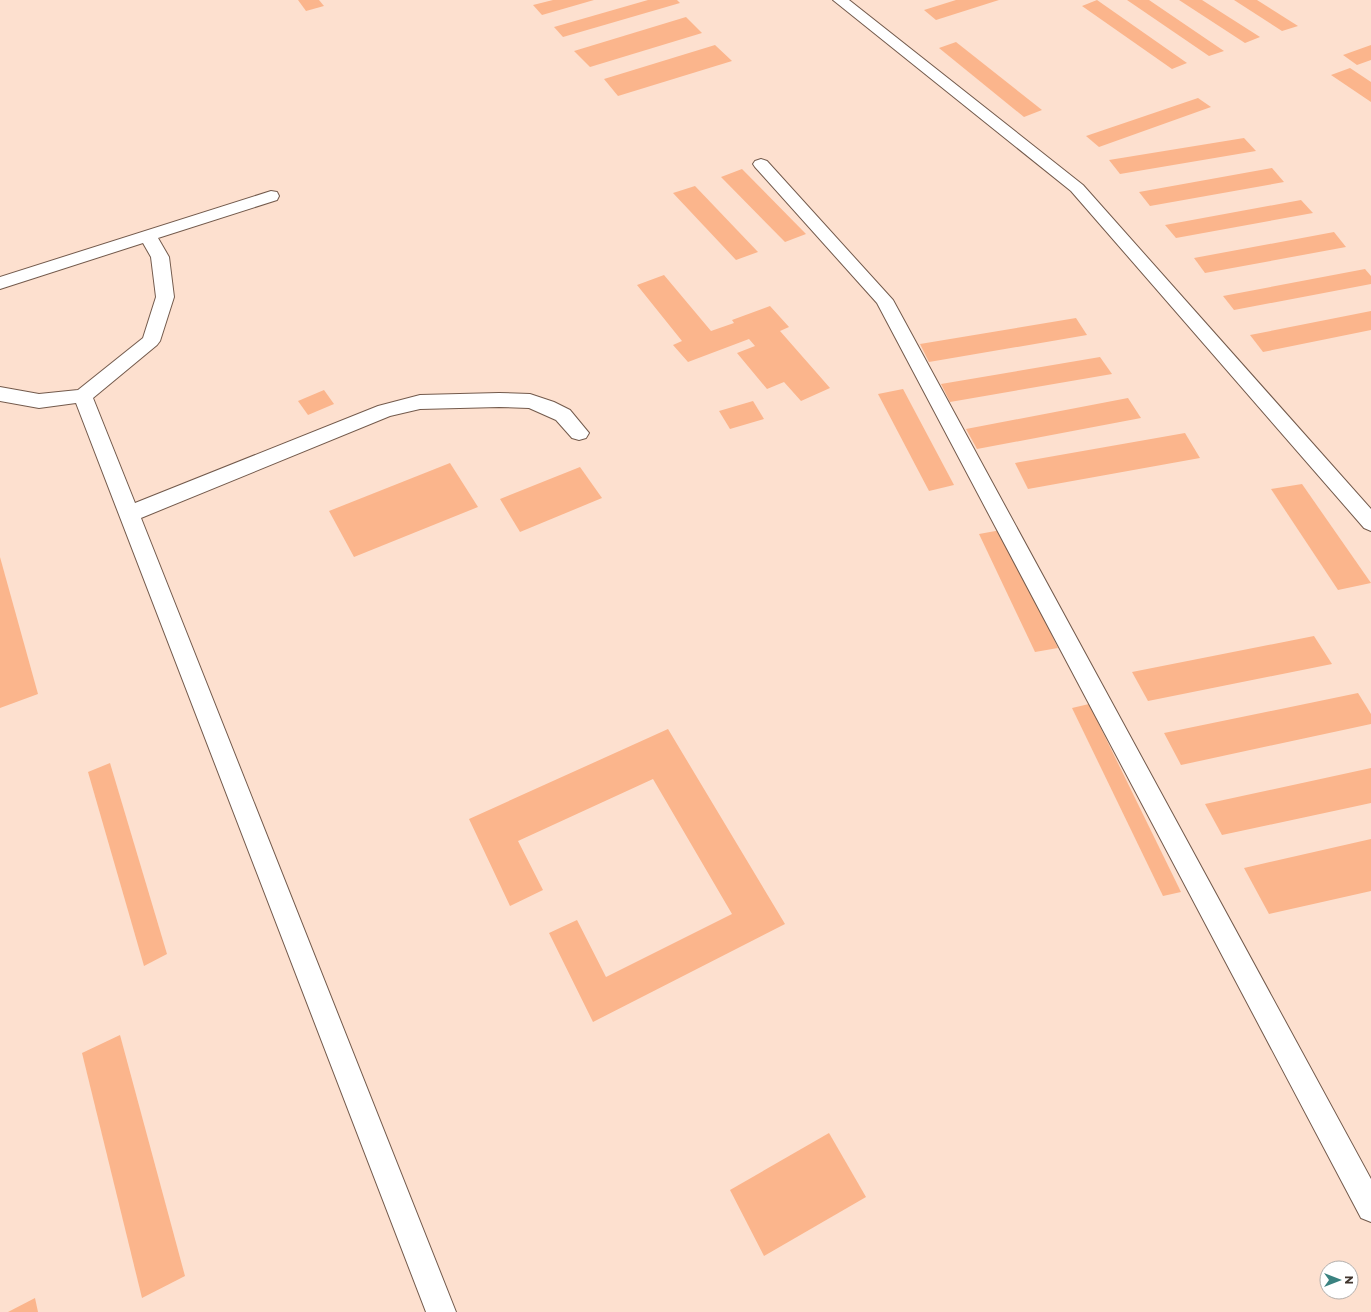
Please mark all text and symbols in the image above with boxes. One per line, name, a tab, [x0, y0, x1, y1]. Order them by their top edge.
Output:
north arrow	[1319, 1260, 1359, 1300]
text: N	[1342, 1276, 1356, 1284]

